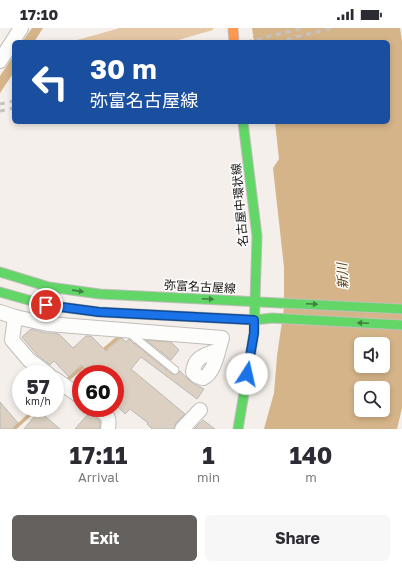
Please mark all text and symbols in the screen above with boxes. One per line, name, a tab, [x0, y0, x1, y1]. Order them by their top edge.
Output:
text: 17:10	[20, 5, 58, 23]
text: 30 m	[90, 52, 157, 85]
icon: left	[24, 56, 76, 108]
text: 弥富名古屋線	[90, 89, 198, 111]
street label: 名古屋中環状線	[228, 163, 251, 248]
water label: 新川	[333, 261, 351, 289]
street label: 弥富名古屋線	[164, 277, 236, 296]
pin	[29, 288, 63, 322]
one-way arrow	[72, 288, 84, 294]
icon: arrive	[35, 294, 57, 316]
one-way arrow	[202, 296, 214, 303]
one-way arrow	[306, 300, 318, 307]
one-way arrow	[357, 320, 369, 327]
map controls	[354, 337, 390, 417]
button: sound	[354, 337, 390, 373]
position arrow	[226, 353, 268, 395]
speed limit sign: 60	[72, 365, 124, 417]
text: 57	[26, 374, 50, 398]
button: search	[354, 381, 390, 417]
text: km/h	[25, 395, 51, 407]
text: 17:11	[70, 440, 127, 469]
text: 1	[202, 440, 215, 469]
text: 140	[289, 440, 332, 469]
text: Arrival	[78, 469, 119, 485]
text: min	[197, 469, 220, 485]
text: m	[305, 469, 317, 485]
button: Exit	[12, 515, 197, 561]
button: Share	[205, 515, 390, 561]

